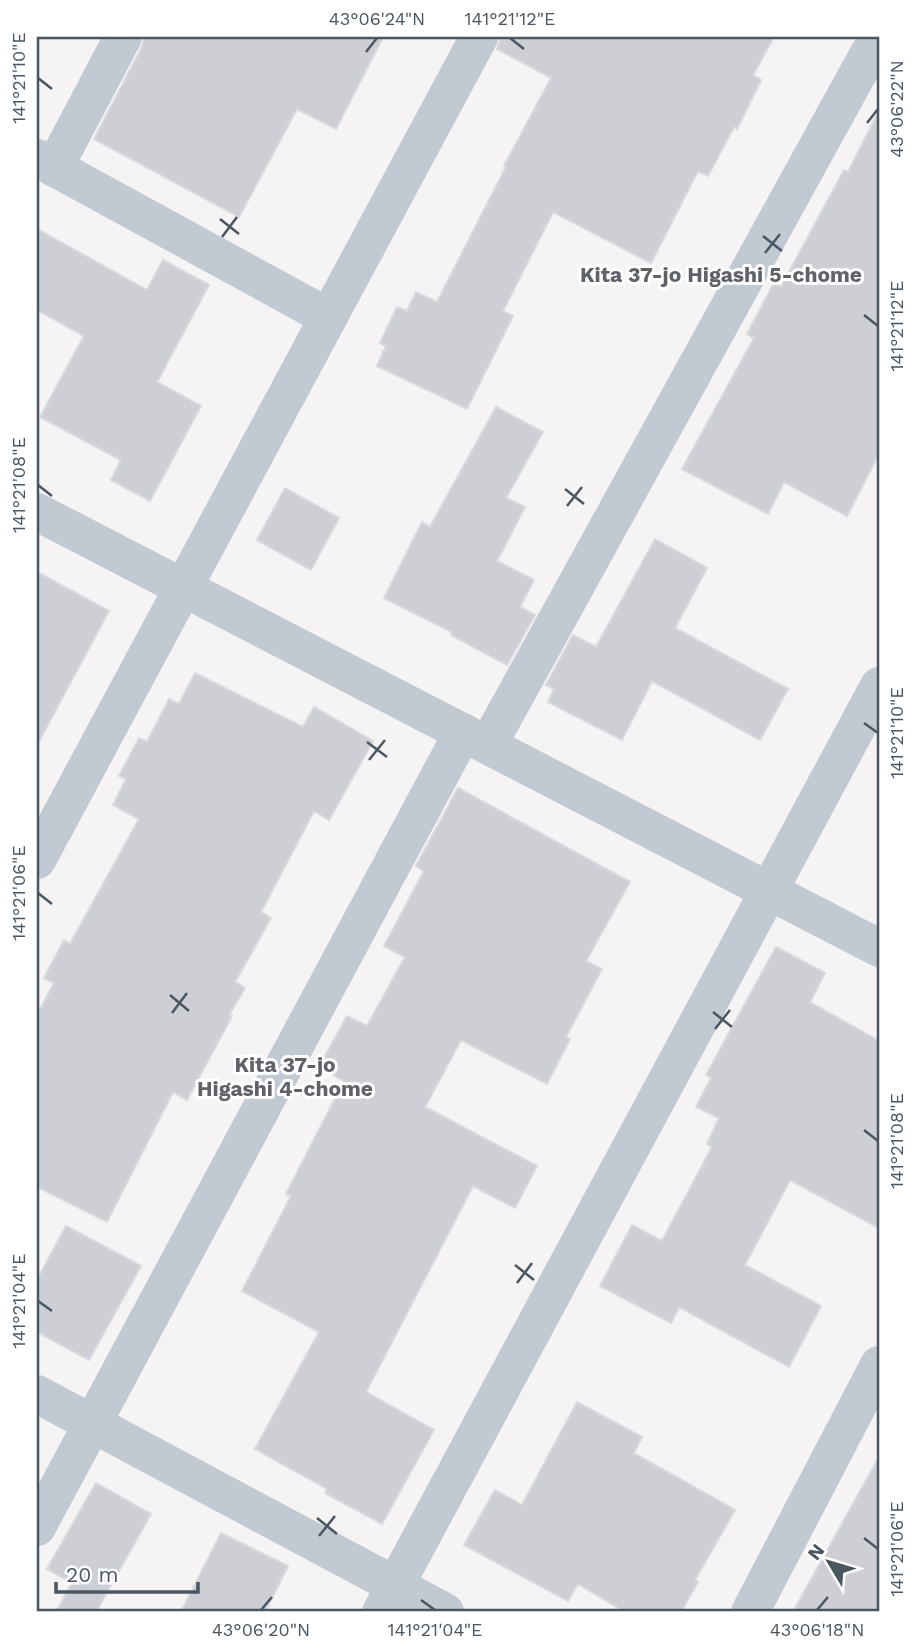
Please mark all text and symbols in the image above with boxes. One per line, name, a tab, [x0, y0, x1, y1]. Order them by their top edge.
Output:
text: 43°06'24"N	[329, 8, 425, 29]
text: 141°21'12"E	[464, 8, 556, 29]
text: 141°21'10"E	[8, 32, 29, 124]
text: 43°06'22"N	[886, 60, 907, 158]
district label: Kita 37-jo Higashi 5-chome	[580, 262, 862, 287]
text: 141°21'12"E	[886, 280, 907, 372]
text: 141°21'08"E	[8, 437, 29, 533]
text: 141°21'10"E	[886, 687, 907, 779]
text: 141°21'06"E	[8, 845, 29, 941]
district label: Kita 37-jo Higashi 4-chome	[197, 1052, 373, 1101]
text: 141°21'08"E	[886, 1093, 907, 1189]
text: 141°21'04"E	[8, 1254, 29, 1348]
text: 141°21'06"E	[886, 1501, 907, 1597]
north arrow	[794, 1526, 864, 1596]
text: N	[803, 1539, 829, 1564]
scale bar	[56, 1551, 198, 1595]
text: 20 m	[66, 1562, 118, 1587]
text: 43°06'20"N	[212, 1619, 310, 1640]
text: 141°21'04"E	[388, 1619, 482, 1640]
text: 43°06'18"N	[770, 1619, 864, 1640]

